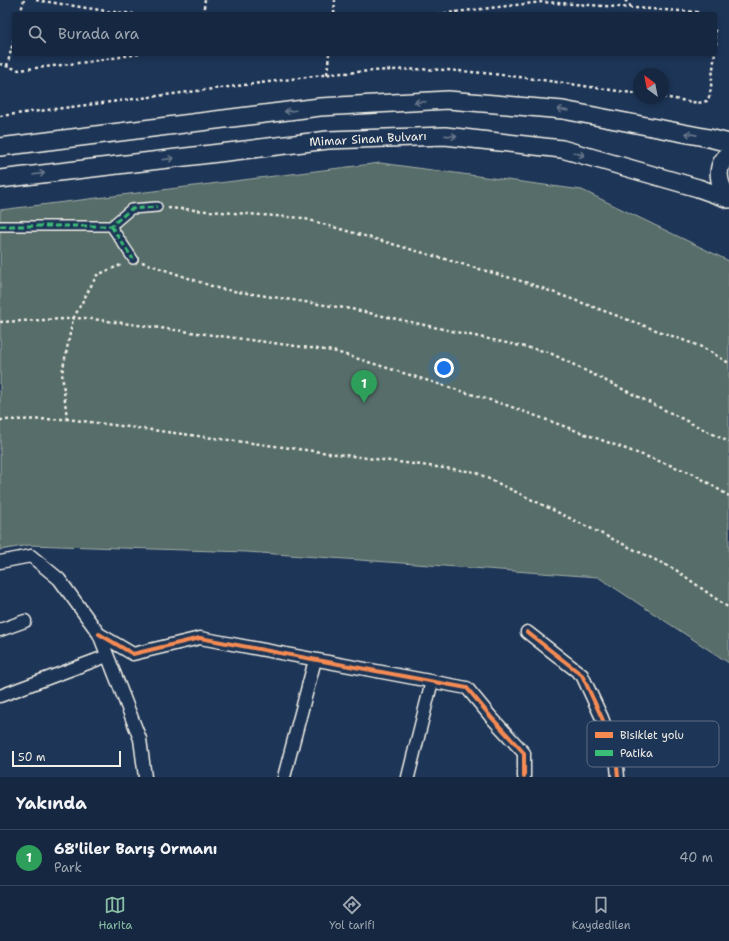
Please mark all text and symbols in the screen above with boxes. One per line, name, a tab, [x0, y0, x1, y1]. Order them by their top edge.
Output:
search box	[12, 12, 717, 56]
icon: search	[26, 23, 48, 45]
text: Burada ara	[58, 24, 139, 44]
north arrow	[633, 68, 669, 104]
one-way arrow	[414, 98, 427, 105]
one-way arrow	[557, 106, 570, 114]
one-way arrow	[284, 107, 297, 115]
street label: Mimar Sinan Bulvarı	[309, 128, 427, 150]
one-way arrow	[685, 130, 698, 138]
one-way arrow	[444, 133, 457, 140]
one-way arrow	[572, 151, 585, 158]
one-way arrow	[161, 155, 174, 162]
one-way arrow	[32, 170, 45, 178]
your location	[434, 358, 454, 378]
pin: 1	[351, 370, 377, 403]
legend	[587, 721, 719, 767]
text: Bisiklet yolu	[620, 728, 684, 743]
text: Patika	[620, 746, 653, 761]
scale bar	[12, 749, 121, 768]
text: 50 m	[18, 750, 46, 765]
text: Yakında	[16, 792, 87, 814]
text: 68'liler Barış Ormanı	[54, 839, 217, 859]
text: 1	[26, 849, 32, 866]
text: 40 m	[679, 849, 713, 866]
text: Park	[54, 859, 82, 876]
tab: Harita	[98, 894, 132, 933]
tab: Yol tarifi	[329, 894, 375, 933]
tab: Kaydedilen	[572, 894, 631, 933]

